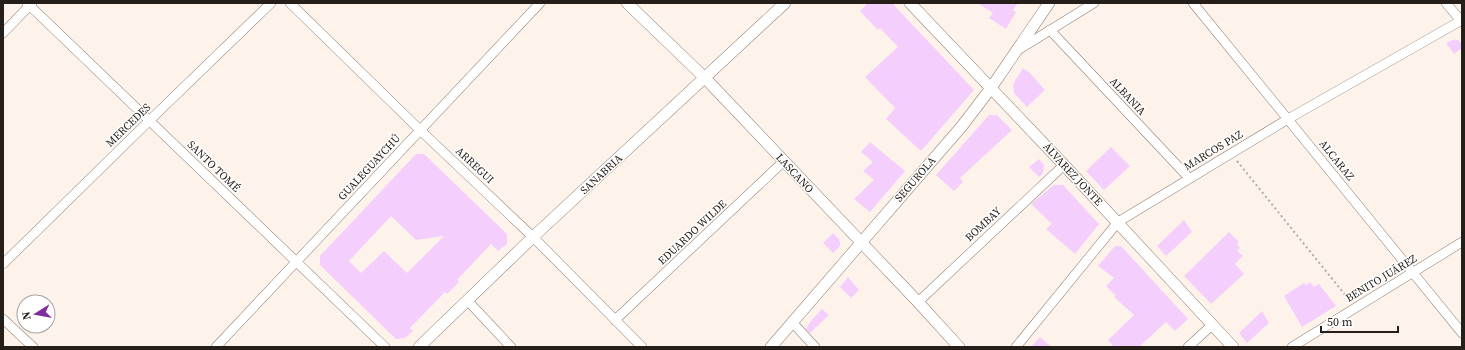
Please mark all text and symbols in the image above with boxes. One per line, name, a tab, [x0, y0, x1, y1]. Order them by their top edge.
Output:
street label: ALBANIA	[1106, 74, 1150, 119]
street label: MERCEDES	[103, 100, 154, 150]
street label: MARCOS PAZ	[1181, 127, 1245, 174]
street label: GUALEGUAYCHÚ	[335, 131, 404, 204]
street label: SANTO TOMÉ	[184, 137, 244, 196]
street label: ALCARAZ	[1316, 137, 1358, 184]
street label: ÁLVAREZ JONTE	[1040, 140, 1106, 209]
street label: ARREGUI	[452, 144, 497, 187]
street label: SANABRIA	[577, 150, 626, 198]
street label: LASCANO	[772, 150, 817, 197]
street label: SEGUROLA	[891, 153, 940, 205]
street label: EDUARDO WILDE	[655, 196, 730, 268]
street label: BOMBAY	[962, 204, 1005, 245]
street label: BENITO JUÁREZ	[1343, 251, 1420, 306]
north arrow	[16, 294, 56, 334]
scale bar	[1321, 308, 1398, 334]
text: N	[19, 310, 35, 321]
text: 50 m	[1327, 314, 1353, 330]

